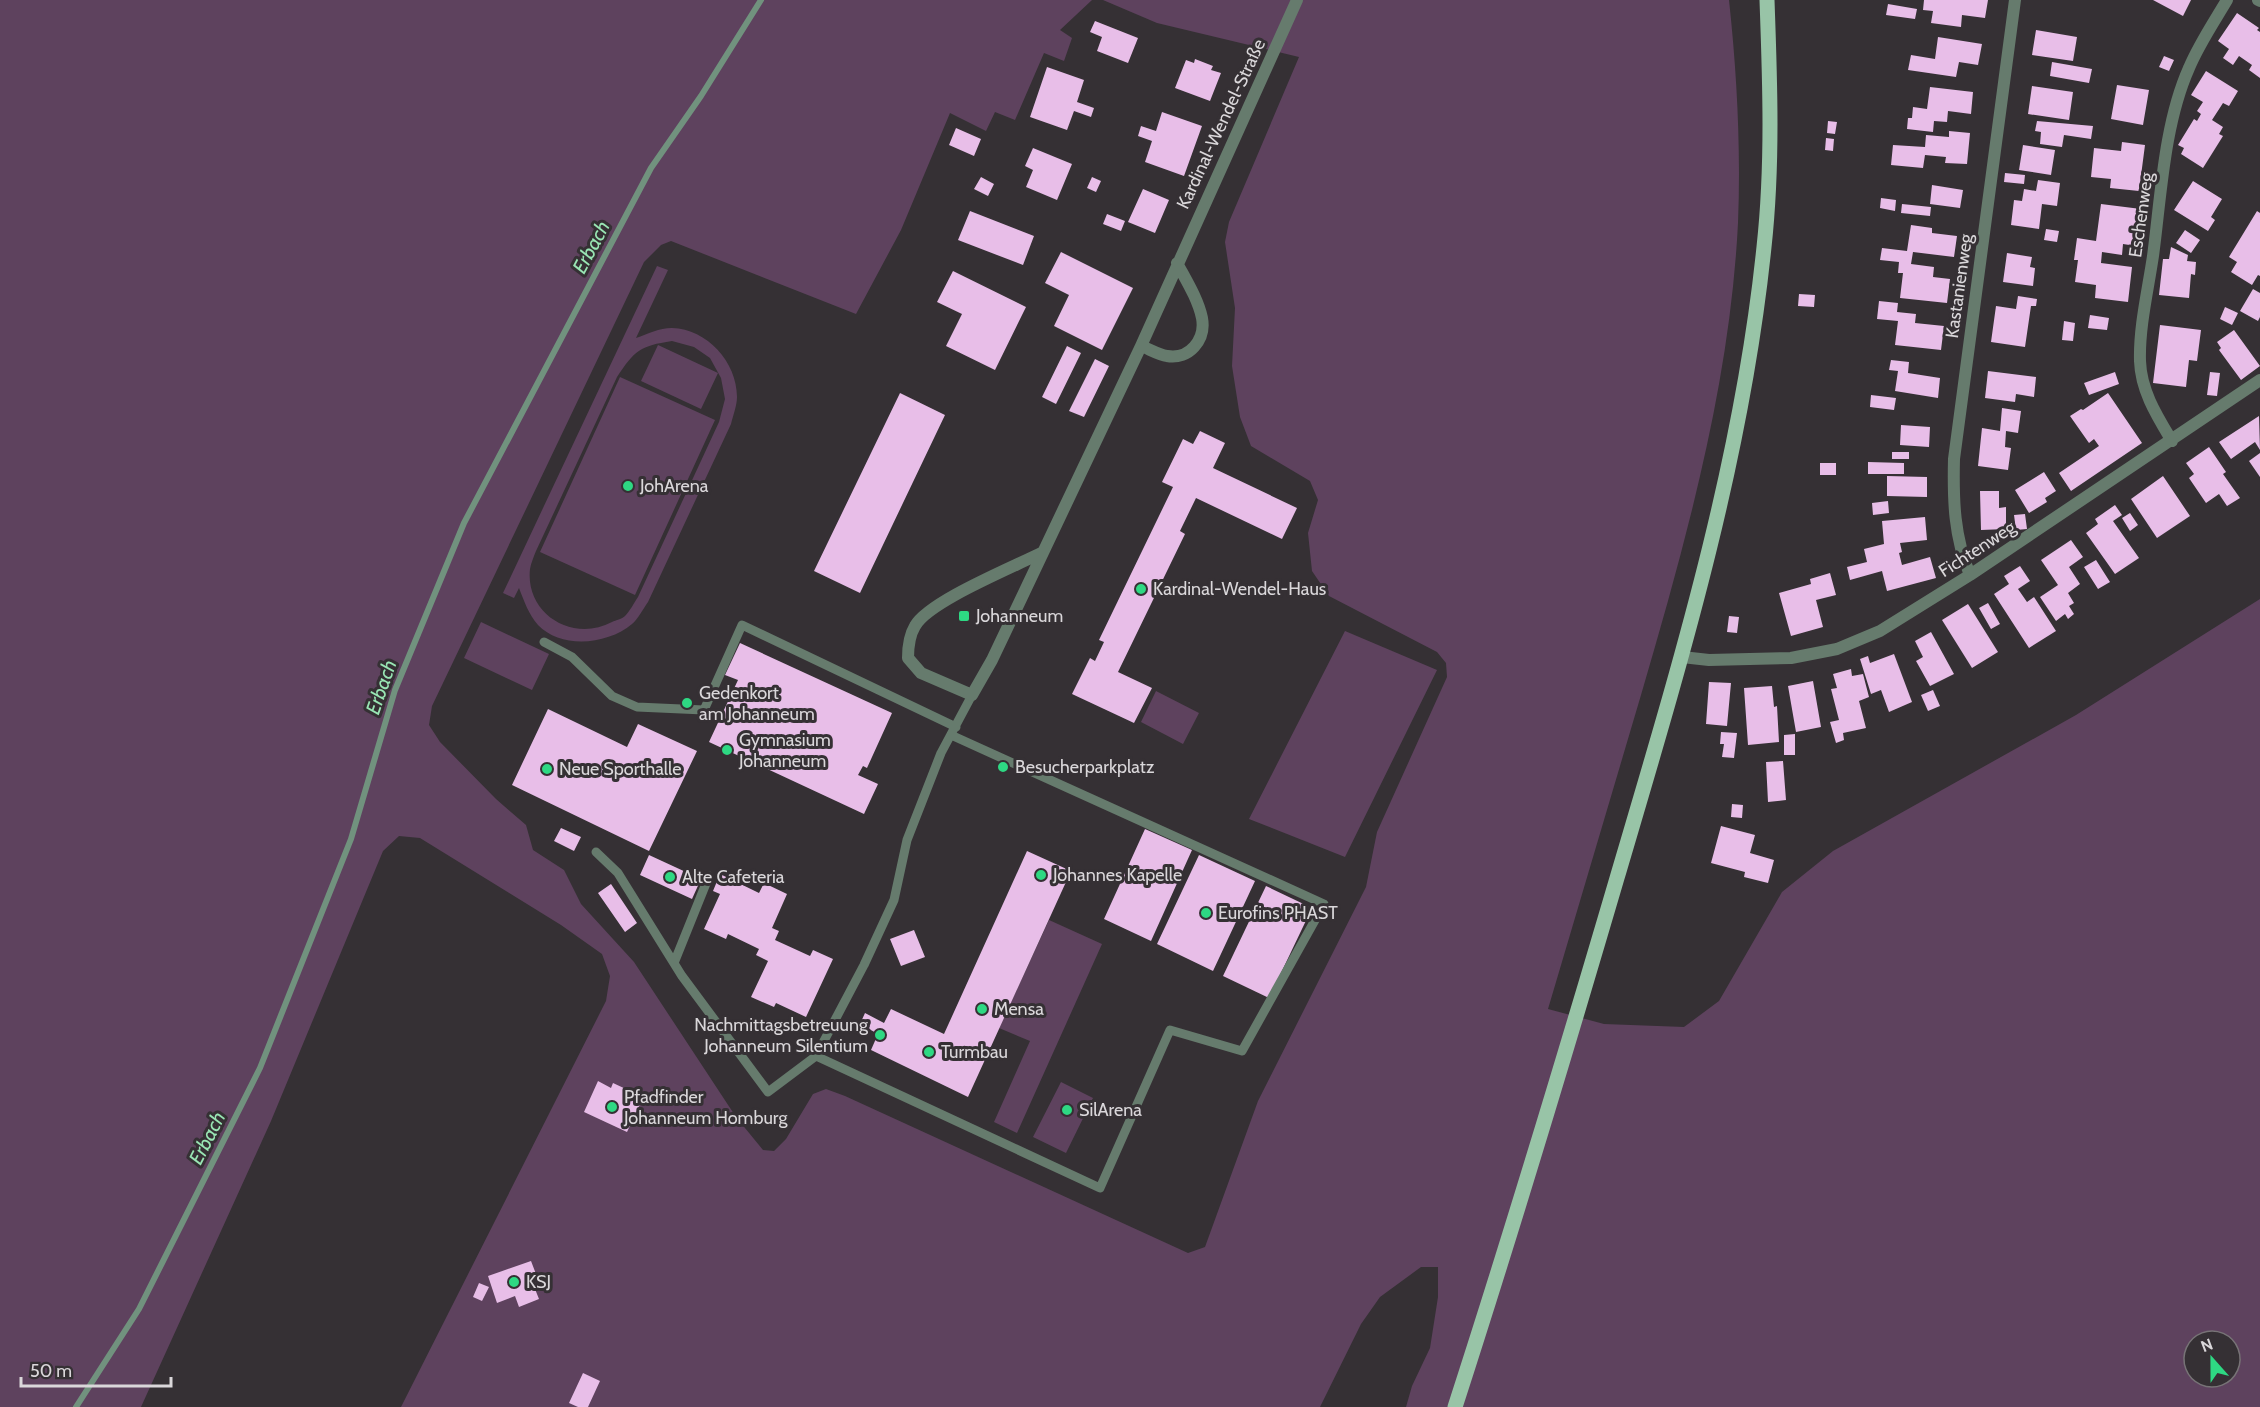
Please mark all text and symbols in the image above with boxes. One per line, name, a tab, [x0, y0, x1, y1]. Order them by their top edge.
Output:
street label: Kardinal-Wendel-Straße	[1172, 36, 1270, 212]
street label: Eschenweg	[2124, 170, 2158, 259]
water label: Erbach	[567, 217, 615, 277]
street label: Kastanienweg	[1941, 231, 1977, 340]
place label: JohArena	[639, 475, 709, 497]
marker: JohArena	[621, 479, 635, 493]
street label: Fichtenweg	[1934, 515, 2020, 582]
place label: Kardinal-Wendel-Haus	[1153, 578, 1326, 600]
marker: Kardinal-Wendel-Haus	[1134, 582, 1148, 596]
place label: Johanneum	[975, 605, 1063, 627]
marker: Johanneum	[957, 609, 971, 623]
water label: Erbach	[361, 657, 401, 717]
place label: Gedenkort am Johanneum	[699, 682, 815, 725]
marker: Gedenkort am Johanneum	[680, 696, 694, 710]
place label: Gymnasium Johanneum	[738, 729, 831, 772]
marker: Gymnasium Johanneum	[720, 743, 734, 757]
place label: Besucherparkplatz	[1015, 756, 1155, 778]
place label: Neue Sporthalle	[559, 758, 681, 780]
marker: Besucherparkplatz	[996, 760, 1010, 774]
marker: Neue Sporthalle	[540, 762, 554, 776]
place label: Johannes Kapelle	[1052, 864, 1182, 886]
place label: Alte Cafeteria	[682, 866, 785, 888]
marker: Johannes Kapelle	[1034, 868, 1048, 882]
marker: Alte Cafeteria	[663, 870, 677, 884]
place label: Eurofins PHAST	[1218, 902, 1338, 924]
marker: Eurofins PHAST	[1199, 906, 1213, 920]
place label: Mensa	[994, 998, 1044, 1020]
marker: Mensa	[975, 1002, 989, 1016]
place label: Nachmittagsbetreuung Johanneum Silentium	[694, 1014, 869, 1057]
marker: Nachmittagsbetreuung Johanneum Silentium	[873, 1028, 887, 1042]
place label: Turmbau	[941, 1041, 1008, 1063]
marker: Turmbau	[922, 1045, 936, 1059]
place label: Pfadfinder Johanneum Homburg	[623, 1086, 788, 1129]
place label: SilArena	[1079, 1099, 1142, 1121]
marker: Pfadfinder Johanneum Homburg	[605, 1100, 619, 1114]
marker: SilArena	[1060, 1103, 1074, 1117]
water label: Erbach	[184, 1108, 230, 1168]
place label: KSJ	[526, 1271, 551, 1293]
marker: KSJ	[507, 1275, 521, 1289]
north arrow	[2182, 1329, 2242, 1389]
text: N	[2198, 1335, 2215, 1356]
scale bar	[21, 1350, 171, 1388]
text: 50 m	[30, 1360, 72, 1382]

